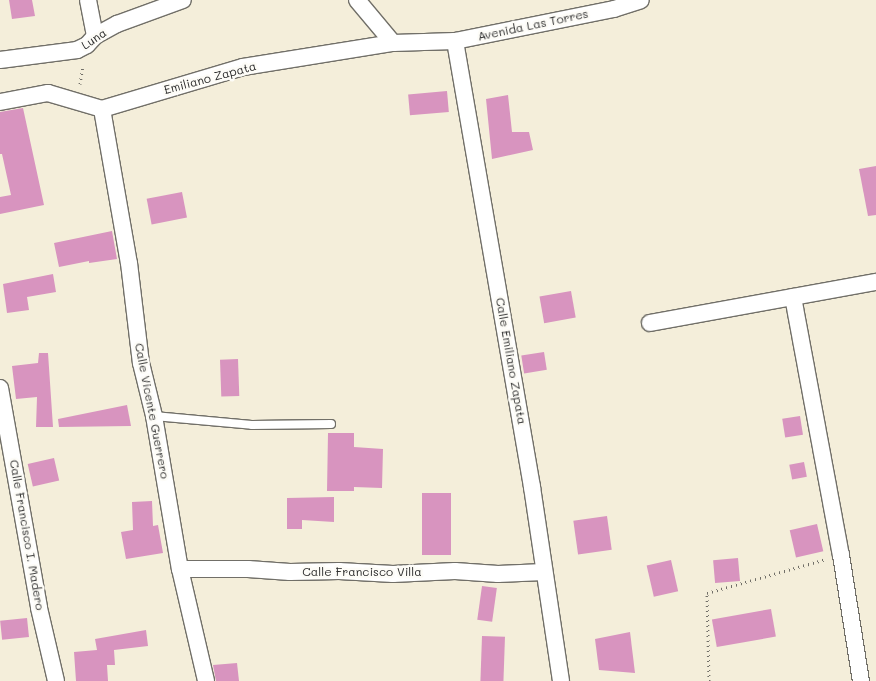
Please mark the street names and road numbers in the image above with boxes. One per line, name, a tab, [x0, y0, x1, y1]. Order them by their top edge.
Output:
street label: Avenida Las Torres	[476, 6, 590, 44]
street label: Luna	[79, 25, 109, 53]
street label: Emiliano Zapata	[162, 59, 258, 97]
street label: Calle Emiliano Zapata	[493, 297, 529, 425]
street label: Calle Vicente Guerrero	[132, 342, 172, 480]
street label: Calle Francisco I. Madero	[7, 459, 47, 611]
street label: Calle Francisco Villa	[302, 565, 422, 579]

